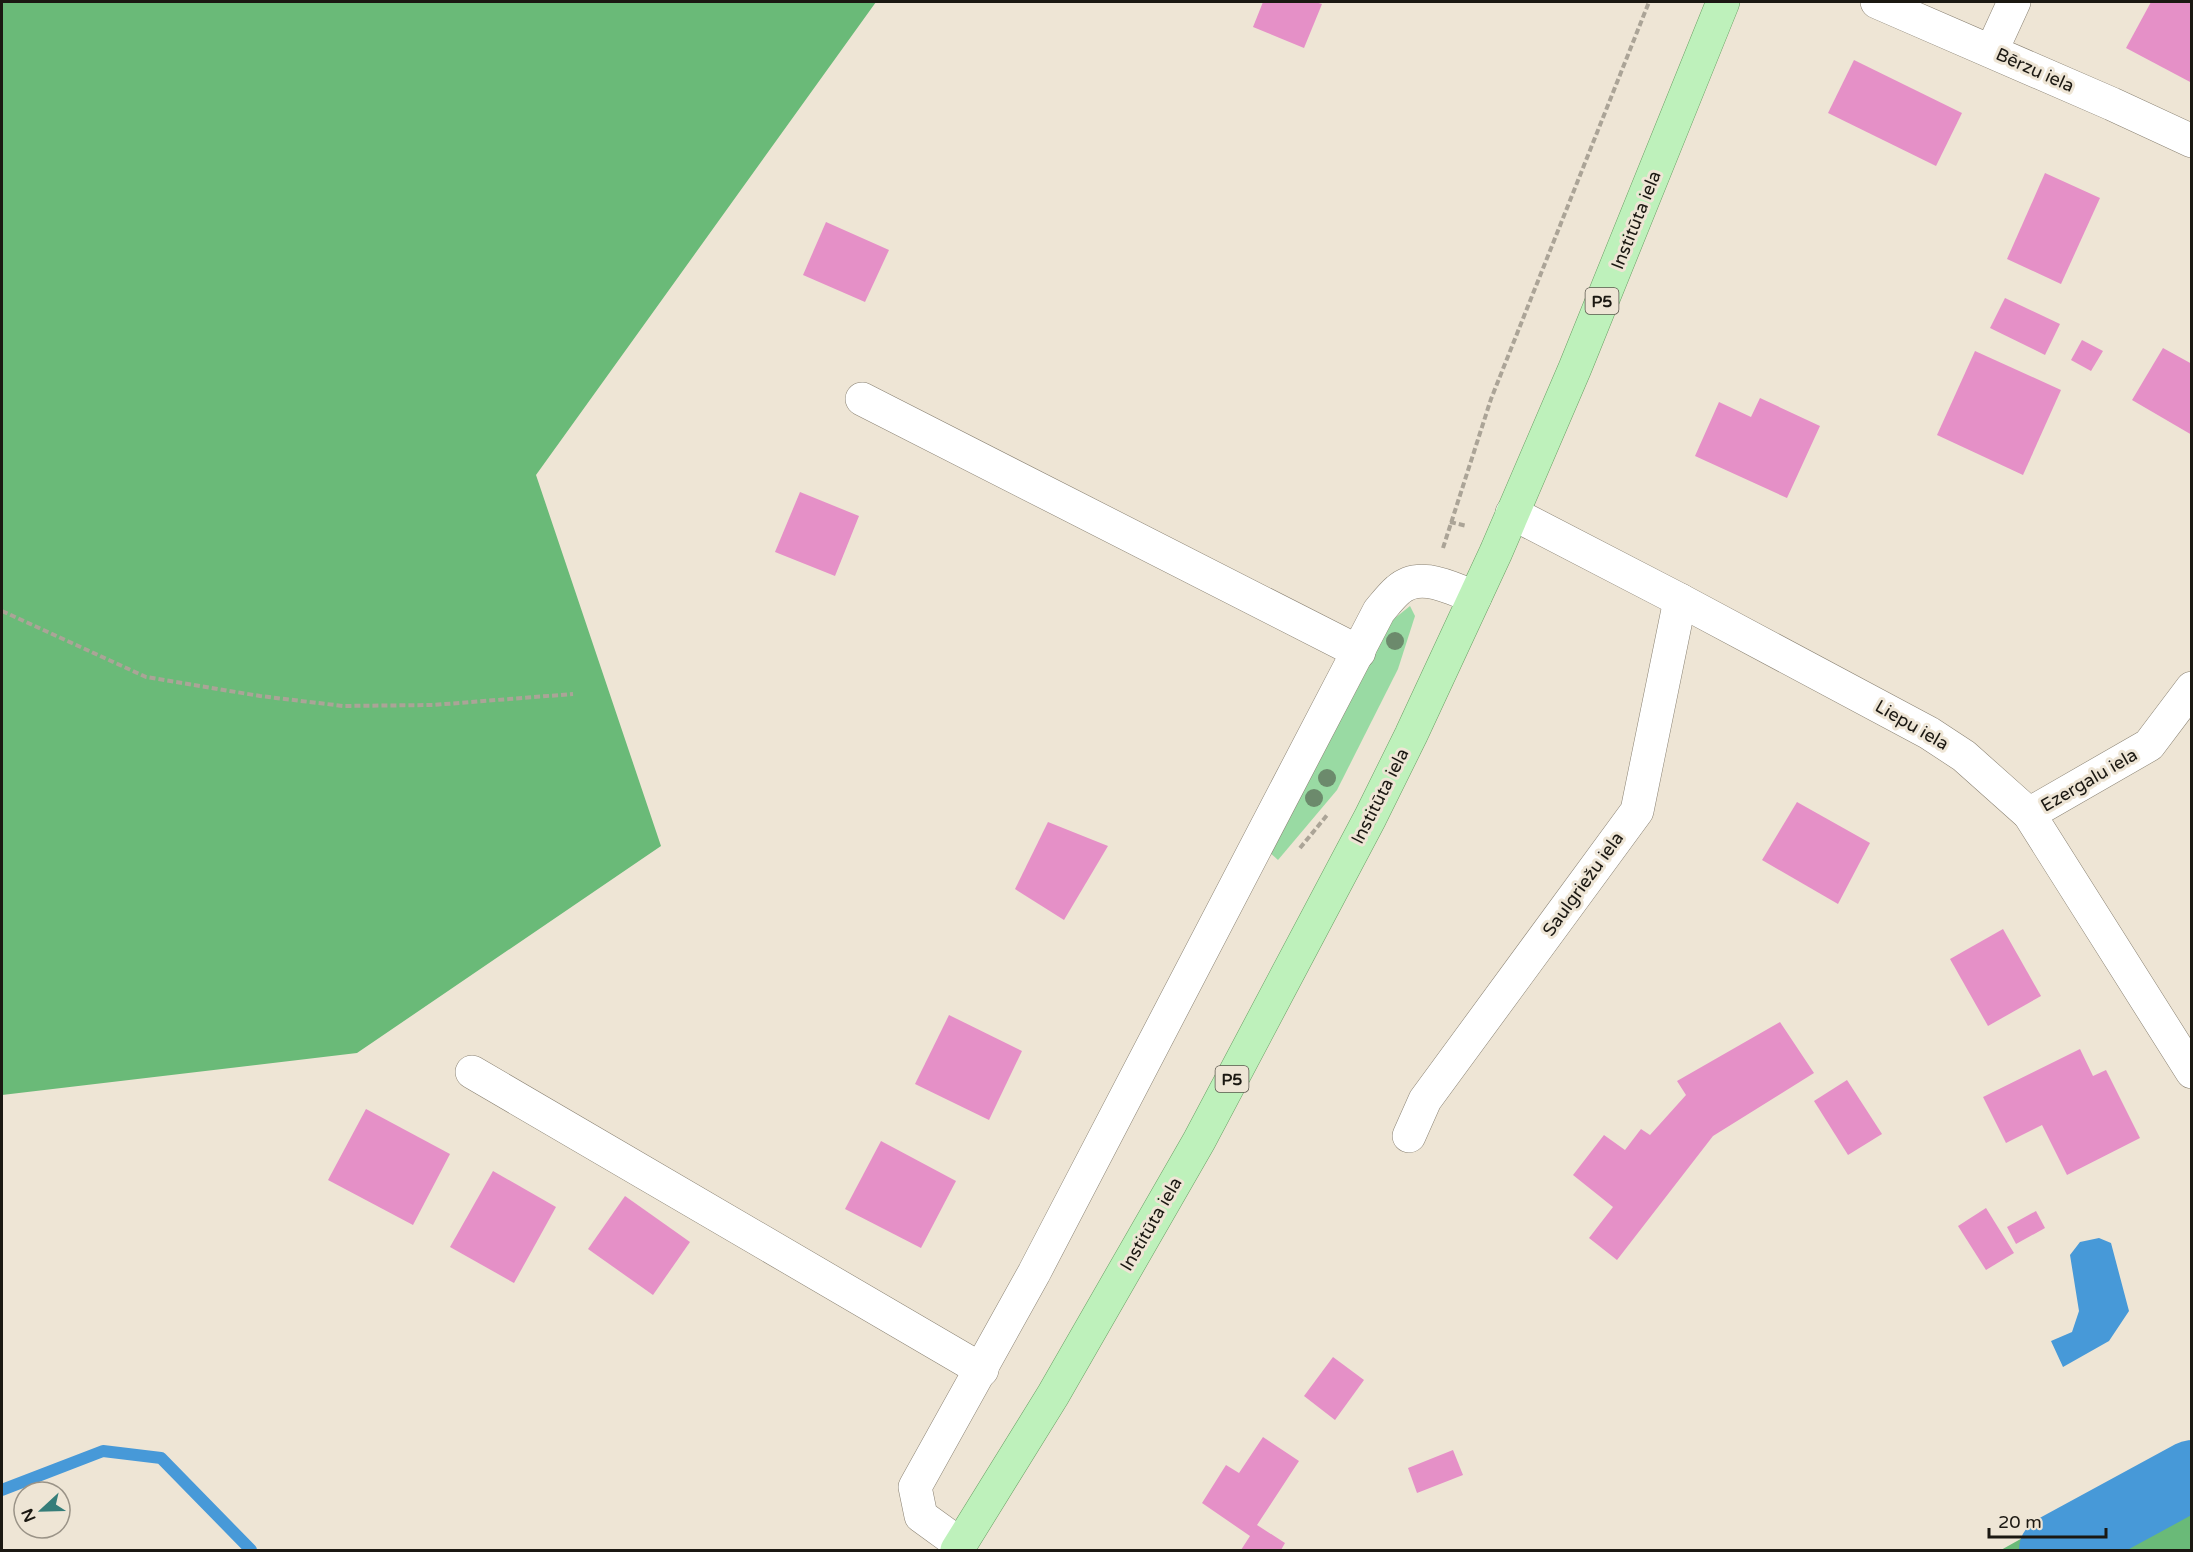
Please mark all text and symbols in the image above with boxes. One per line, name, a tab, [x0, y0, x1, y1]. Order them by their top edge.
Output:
street label: Bērzu iela	[1992, 43, 2078, 97]
street label: Institūta iela	[1606, 167, 1666, 273]
road number: P5	[1586, 288, 1618, 314]
street label: Liepu iela	[1871, 695, 1953, 755]
street label: Ezergalu iela	[2037, 743, 2141, 817]
street label: Institūta iela	[1346, 744, 1414, 848]
street label: Saulgriežu iela	[1538, 828, 1628, 940]
road number: P5	[1216, 1066, 1248, 1092]
street label: Institūta iela	[1115, 1173, 1187, 1275]
north arrow	[12, 1480, 72, 1540]
scale bar	[1989, 1501, 2106, 1539]
text: N	[17, 1506, 41, 1525]
text: 20 m	[1998, 1511, 2042, 1533]

